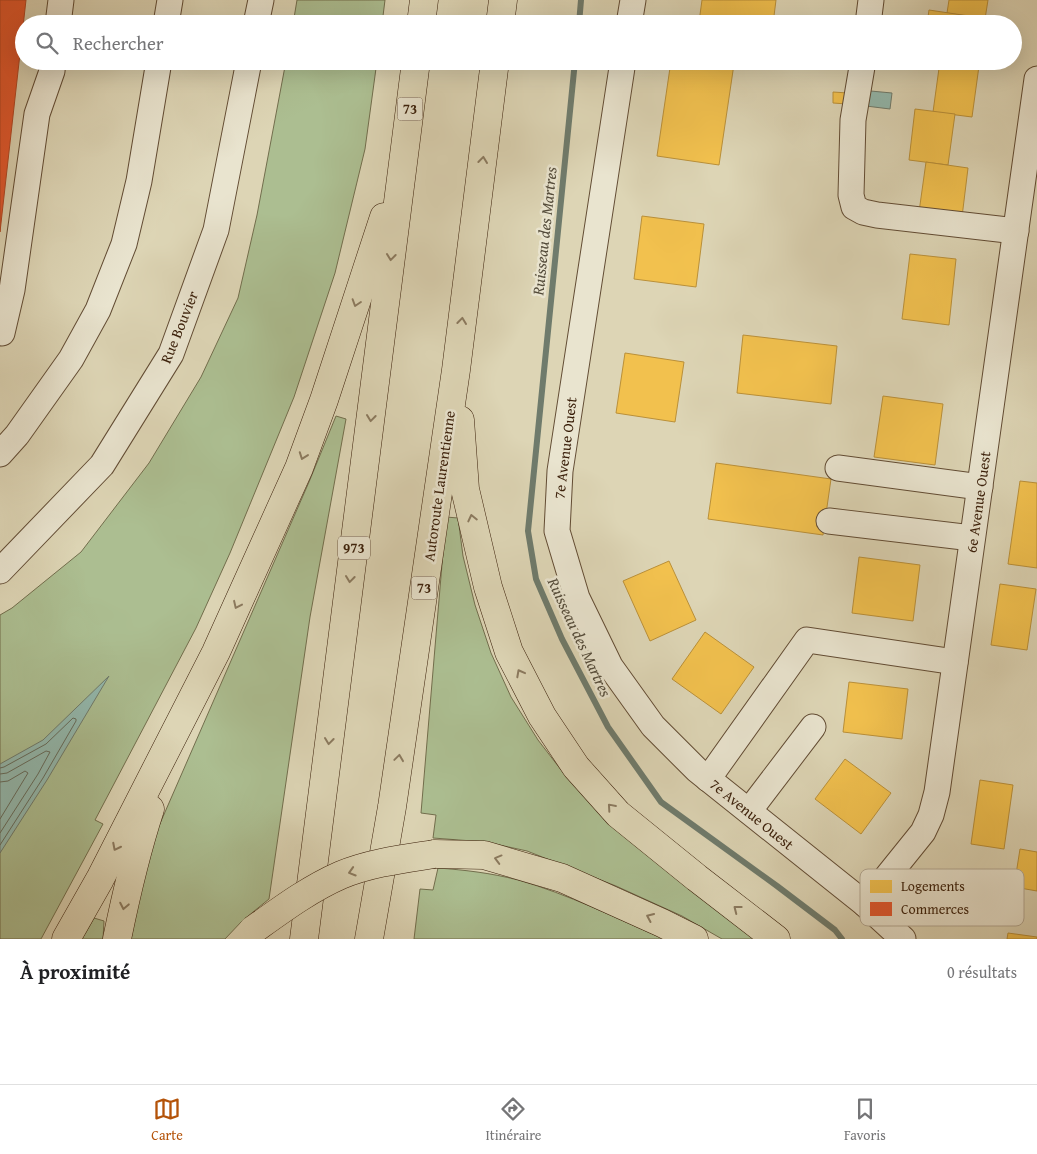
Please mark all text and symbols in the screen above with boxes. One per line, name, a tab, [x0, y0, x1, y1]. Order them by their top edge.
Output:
search box	[15, 15, 1022, 70]
icon: search	[33, 29, 61, 57]
text: Rechercher	[73, 29, 164, 57]
road number: 73	[398, 98, 422, 120]
one-way arrow	[477, 156, 487, 164]
water label: Ruisseau des Martres	[525, 165, 563, 297]
one-way arrow	[386, 253, 397, 261]
street label: Rue Bouvier	[155, 288, 203, 366]
one-way arrow	[352, 298, 362, 306]
one-way arrow	[456, 317, 467, 325]
street label: 7e Avenue Ouest	[548, 395, 582, 500]
street label: Autoroute Laurentienne	[418, 409, 460, 563]
one-way arrow	[366, 415, 377, 423]
street label: 6e Avenue Ouest	[960, 449, 996, 554]
one-way arrow	[299, 451, 309, 460]
one-way arrow	[467, 514, 478, 523]
road number: 973	[338, 536, 370, 560]
water label: Ruisseau des Martres	[541, 573, 618, 701]
one-way arrow	[345, 576, 356, 584]
road number: 73	[412, 576, 436, 600]
one-way arrow	[233, 600, 244, 609]
one-way arrow	[516, 670, 526, 679]
one-way arrow	[325, 736, 335, 745]
one-way arrow	[393, 754, 403, 763]
street label: 7e Avenue Ouest	[706, 774, 799, 855]
one-way arrow	[608, 803, 617, 812]
one-way arrow	[112, 841, 122, 850]
one-way arrow	[495, 855, 503, 865]
one-way arrow	[349, 866, 357, 876]
legend	[860, 869, 1024, 926]
text: Logements	[901, 876, 965, 896]
text: Commerces	[901, 899, 969, 919]
one-way arrow	[119, 901, 130, 910]
one-way arrow	[734, 907, 743, 915]
one-way arrow	[646, 913, 655, 924]
text: À proximité	[20, 956, 130, 987]
text: 0 résultats	[947, 960, 1017, 984]
tab: Carte	[151, 1095, 183, 1145]
tab: Itinéraire	[485, 1095, 541, 1145]
tab: Favoris	[844, 1095, 886, 1145]

